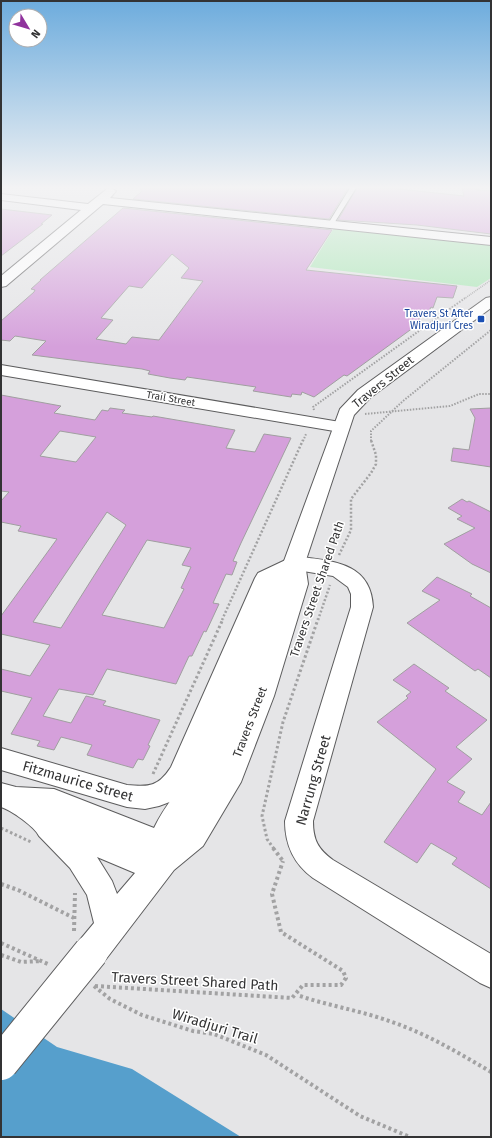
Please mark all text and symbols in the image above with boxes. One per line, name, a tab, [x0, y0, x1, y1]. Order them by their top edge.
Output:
north arrow	[8, 8, 48, 48]
text: N	[28, 27, 43, 41]
place label: Travers St After Wiradjuri Cres	[404, 308, 473, 332]
marker: Travers St After Wiradjuri Cres	[476, 314, 486, 324]
street label: Travers Street	[350, 353, 417, 411]
street label: Trail Street	[145, 389, 197, 409]
street label: Travers Street Shared Path	[287, 519, 347, 659]
street label: Travers Street	[230, 684, 270, 759]
street label: Narrung Street	[292, 732, 335, 827]
street label: Fitzmaurice Street	[21, 758, 136, 806]
street label: Travers Street Shared Path	[111, 969, 279, 994]
street label: Wiradjuri Trail	[170, 1005, 260, 1048]

